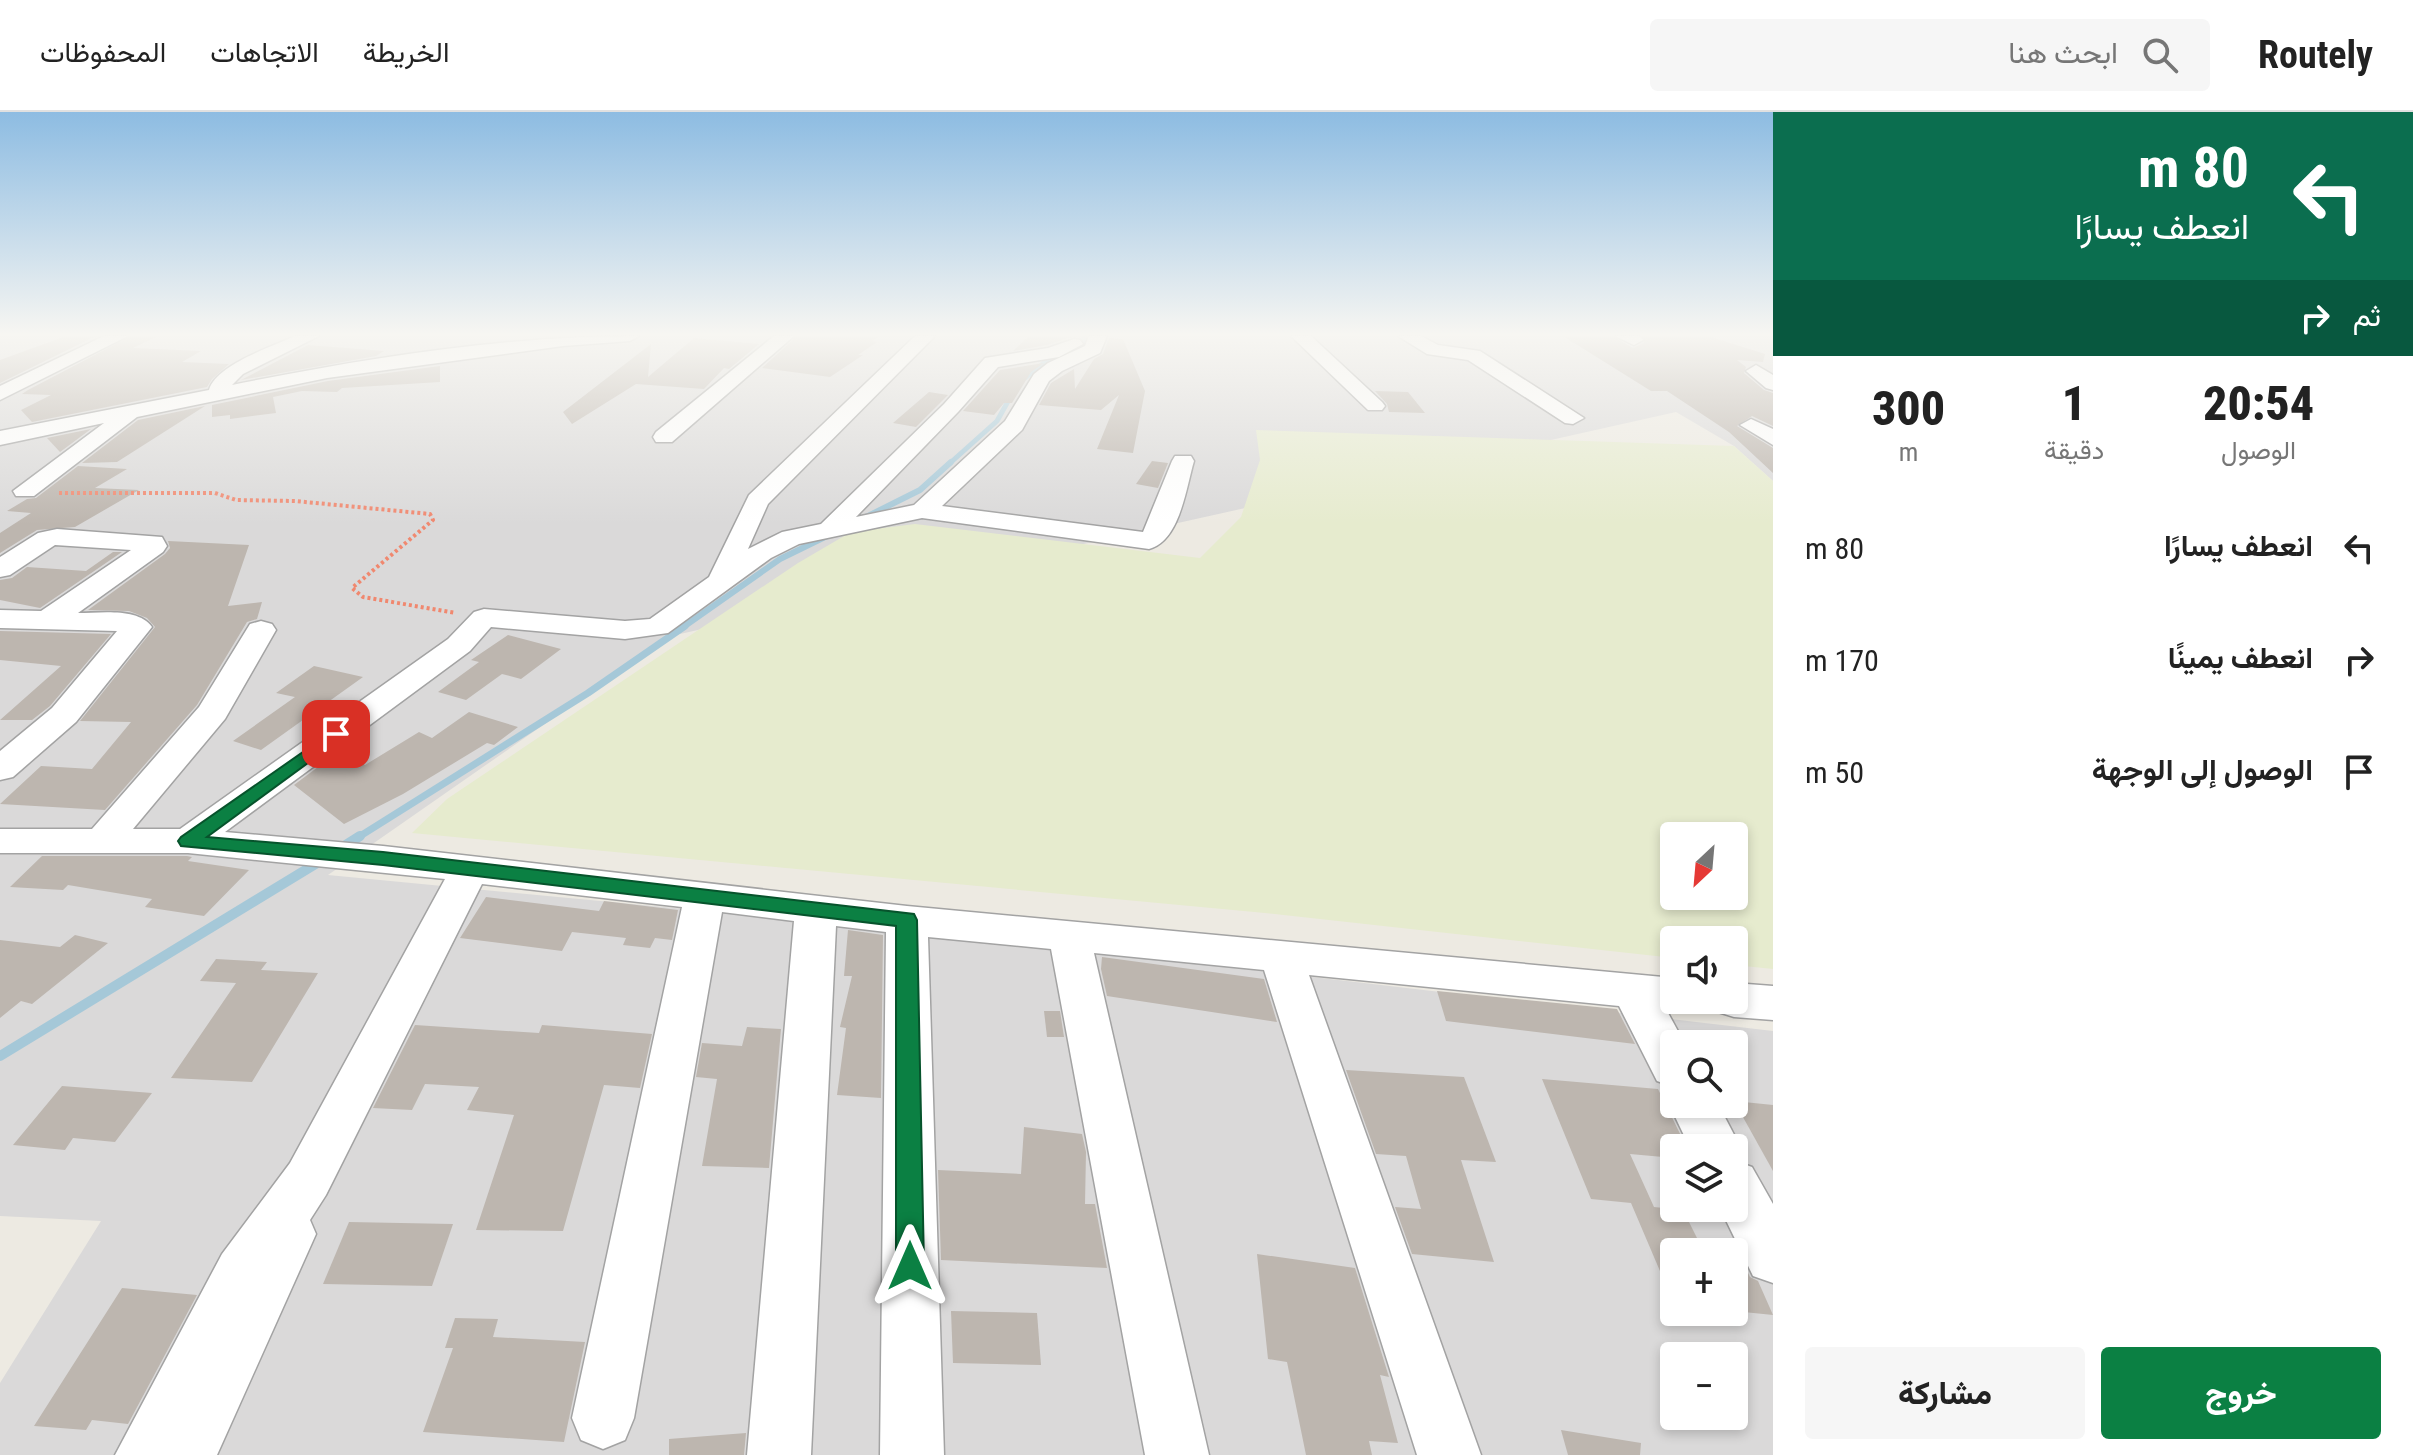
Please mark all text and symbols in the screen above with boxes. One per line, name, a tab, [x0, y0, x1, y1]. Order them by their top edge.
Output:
search box	[1650, 19, 2210, 91]
icon: search	[2138, 33, 2182, 77]
text: Routely	[2258, 33, 2373, 77]
text: ابحث هنا	[2008, 35, 2118, 70]
text: المحفوظات	[40, 36, 166, 69]
text: الاتجاهات	[210, 36, 319, 69]
text: الخريطة	[363, 36, 449, 69]
text: 80 m	[2138, 135, 2249, 201]
icon: left	[2277, 144, 2381, 248]
text: انعطف يسارًا	[2075, 206, 2249, 248]
icon: right	[2293, 296, 2337, 340]
text: ثم	[2353, 298, 2381, 333]
text: 1	[2062, 375, 2086, 432]
text: 20:54	[2203, 375, 2314, 432]
text: 300	[1872, 380, 1945, 437]
text: دقيقة	[2044, 435, 2104, 465]
text: الوصول	[2221, 435, 2296, 465]
text: m	[1899, 437, 1918, 467]
icon: left	[2337, 526, 2381, 570]
text: انعطف يسارًا	[2164, 528, 2313, 563]
text: 80 m	[1805, 531, 1864, 566]
icon: right	[2337, 638, 2381, 682]
text: انعطف يمينًا	[2168, 640, 2313, 675]
text: 170 m	[1805, 643, 1879, 678]
pin	[302, 700, 370, 768]
icon: arrive	[314, 712, 358, 756]
icon: arrive	[2337, 750, 2381, 794]
text: الوصول إلى الوجهة	[2092, 752, 2313, 787]
text: 50 m	[1805, 755, 1864, 790]
north arrow	[1660, 822, 1748, 910]
map controls	[1660, 822, 1748, 1430]
button: sound	[1660, 926, 1748, 1014]
button: search	[1660, 1030, 1748, 1118]
button: layers	[1660, 1134, 1748, 1222]
position arrow	[868, 1224, 952, 1308]
button: +	[1660, 1238, 1748, 1326]
button: −	[1660, 1342, 1748, 1430]
button: مشاركة	[1805, 1347, 2085, 1439]
button: خروج	[2101, 1347, 2381, 1439]

